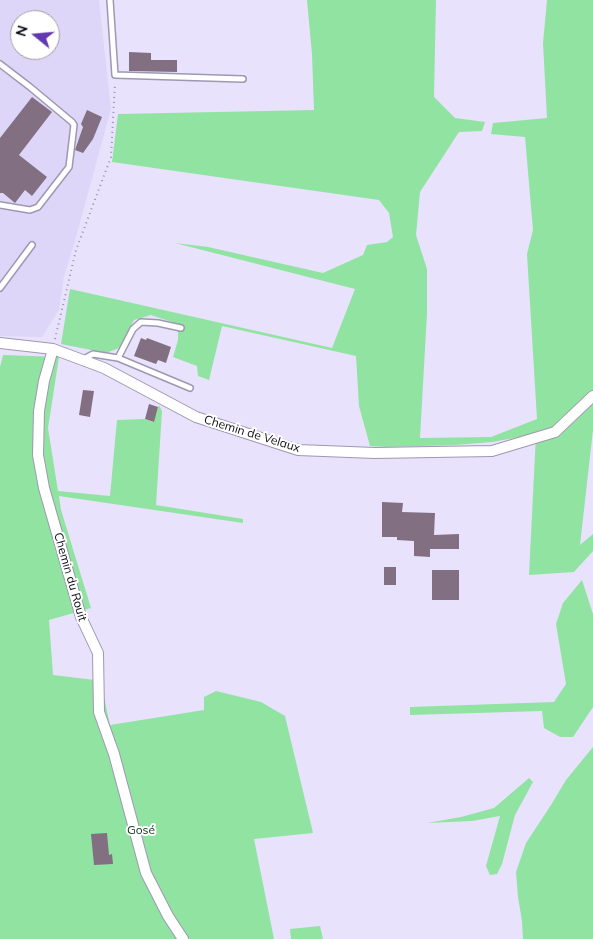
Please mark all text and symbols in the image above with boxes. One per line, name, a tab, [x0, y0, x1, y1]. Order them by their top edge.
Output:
north arrow	[10, 10, 60, 60]
text: N	[11, 23, 32, 39]
street label: Chemin de Velaux	[202, 413, 302, 455]
street label: Chemin du Rouit	[50, 531, 90, 623]
park label: Gosé	[127, 823, 155, 837]

